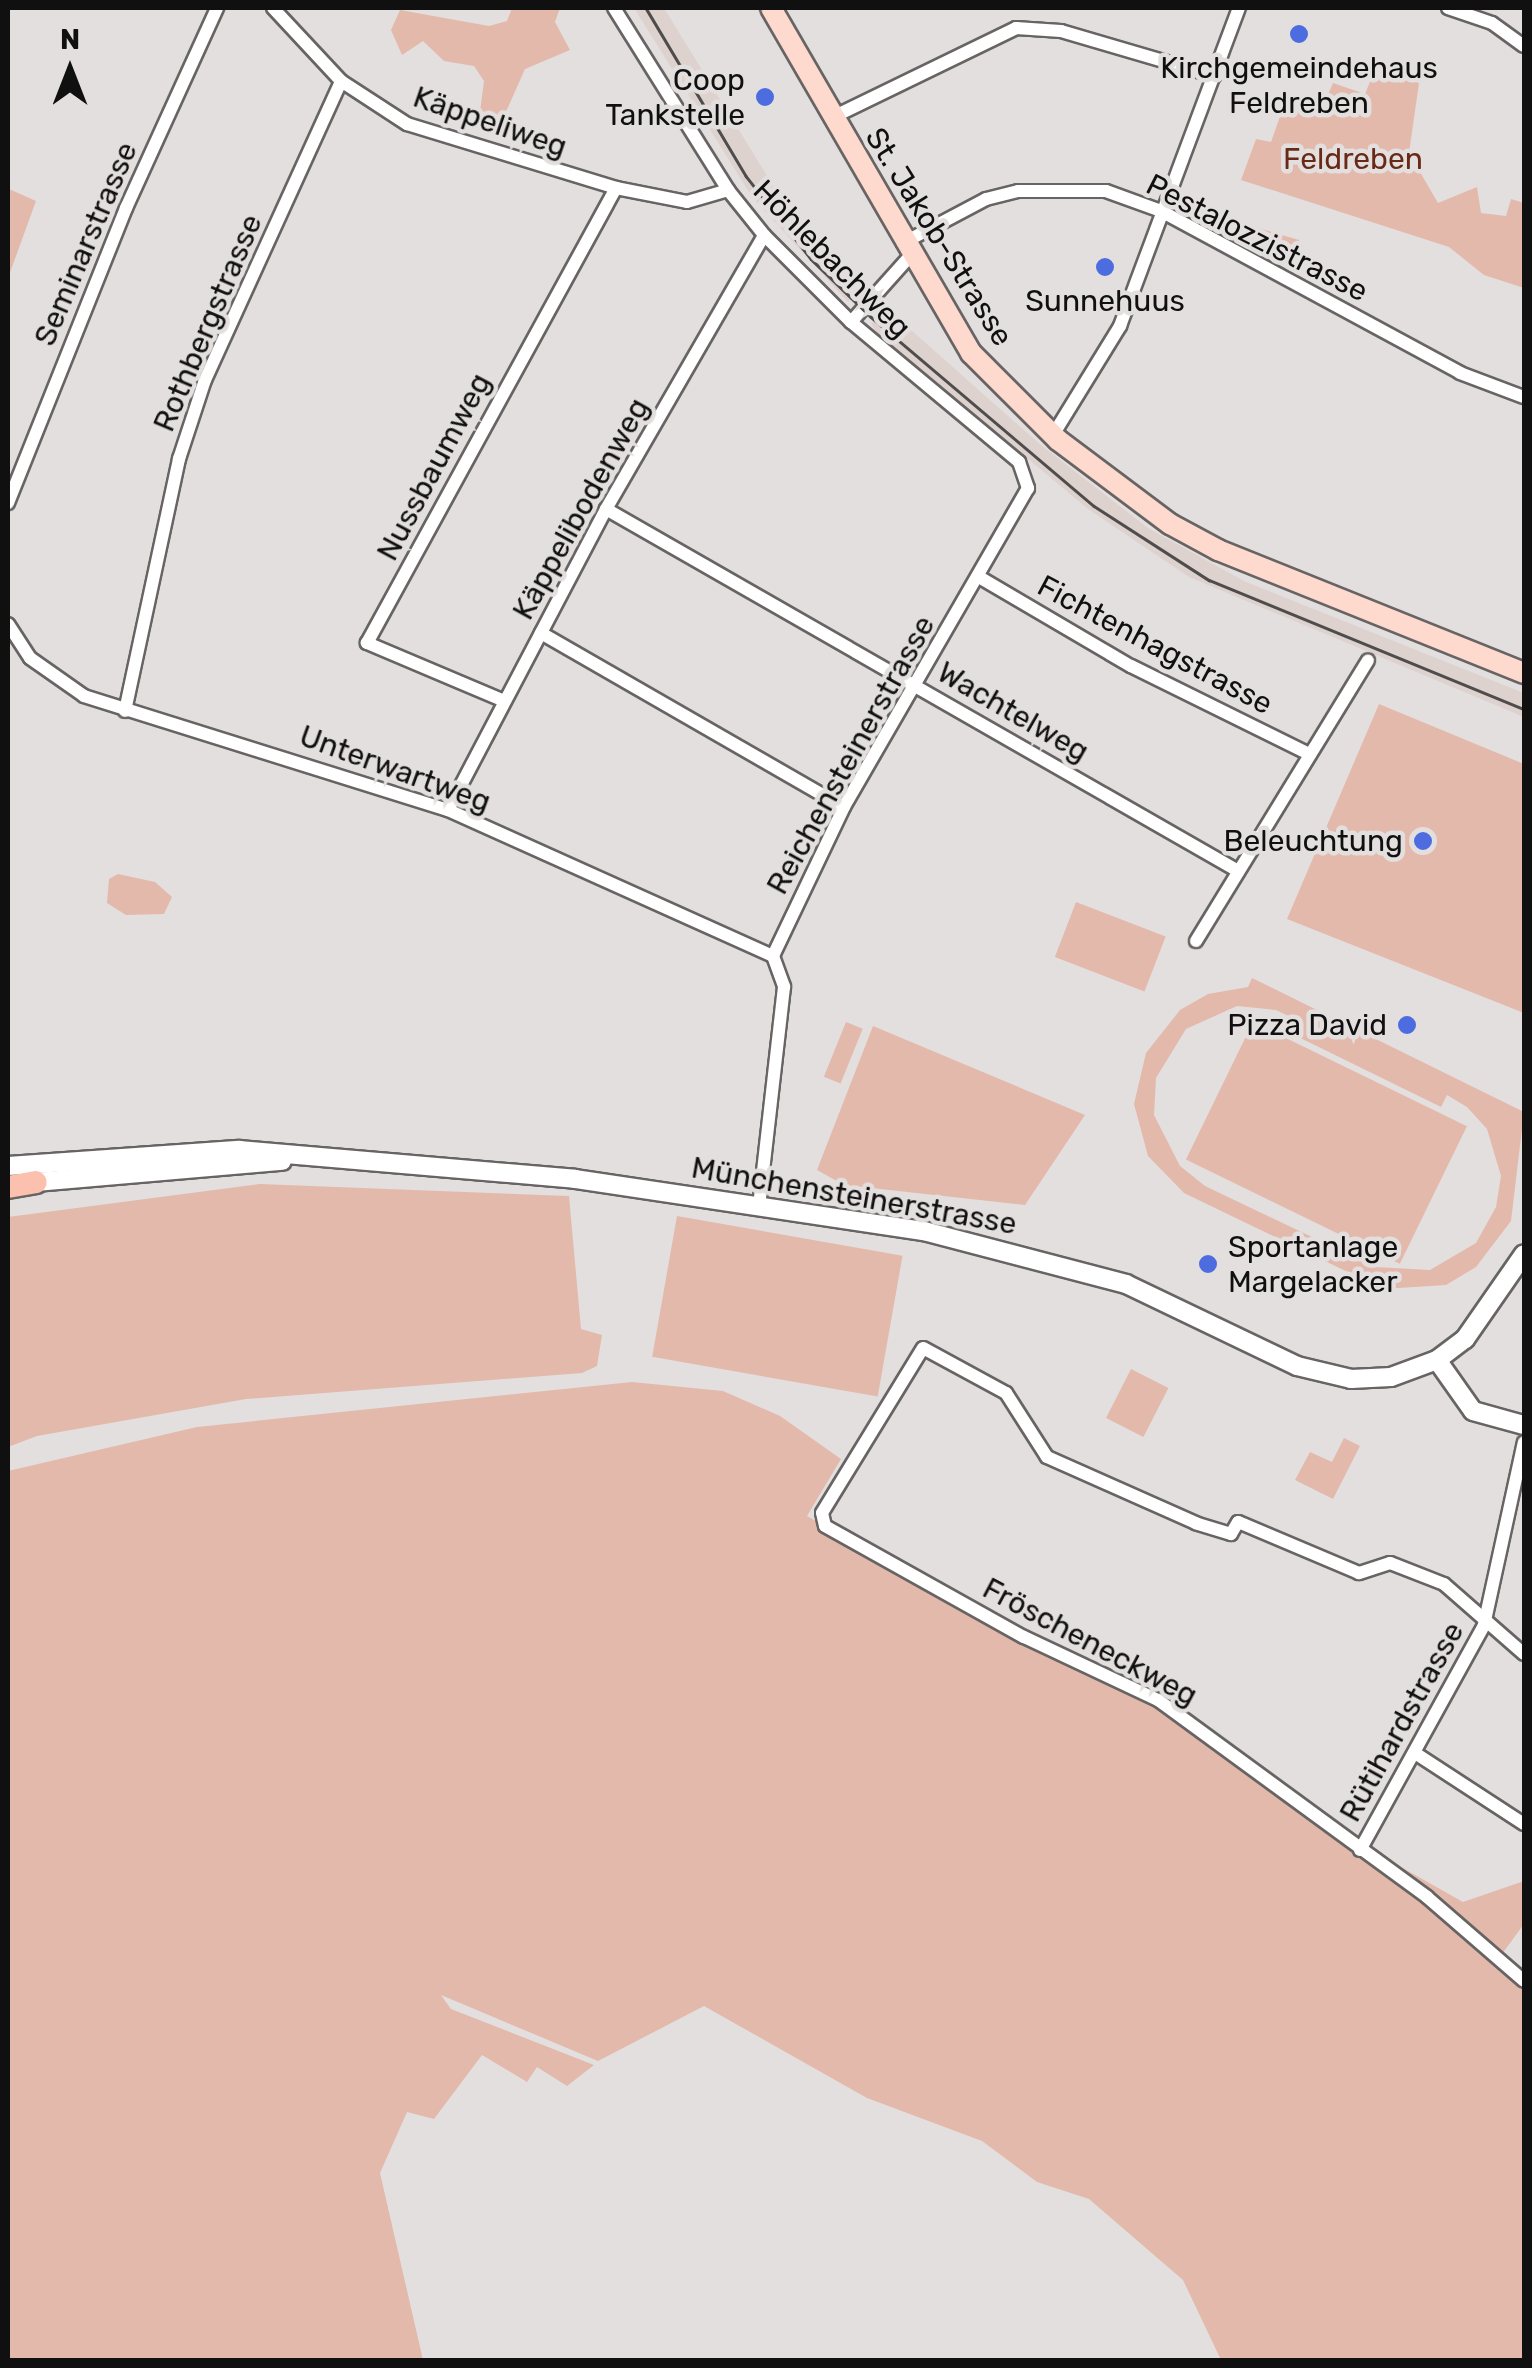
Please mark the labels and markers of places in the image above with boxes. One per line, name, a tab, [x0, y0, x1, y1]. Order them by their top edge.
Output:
marker: Kirchgemeindehaus Feldreben	[1288, 23, 1310, 45]
place label: Kirchgemeindehaus Feldreben	[1160, 50, 1438, 120]
place label: Coop Tankstelle	[605, 62, 745, 132]
marker: Coop Tankstelle	[754, 86, 776, 108]
marker: Sunnehuus	[1094, 256, 1116, 278]
place label: Sunnehuus	[1025, 283, 1185, 319]
place label: Beleuchtung	[1224, 823, 1403, 859]
marker: Beleuchtung	[1412, 830, 1434, 852]
place label: Pizza David	[1227, 1007, 1387, 1043]
marker: Pizza David	[1396, 1014, 1418, 1036]
place label: Sportanlage Margelacker	[1228, 1229, 1398, 1300]
marker: Sportanlage Margelacker	[1197, 1253, 1219, 1275]

